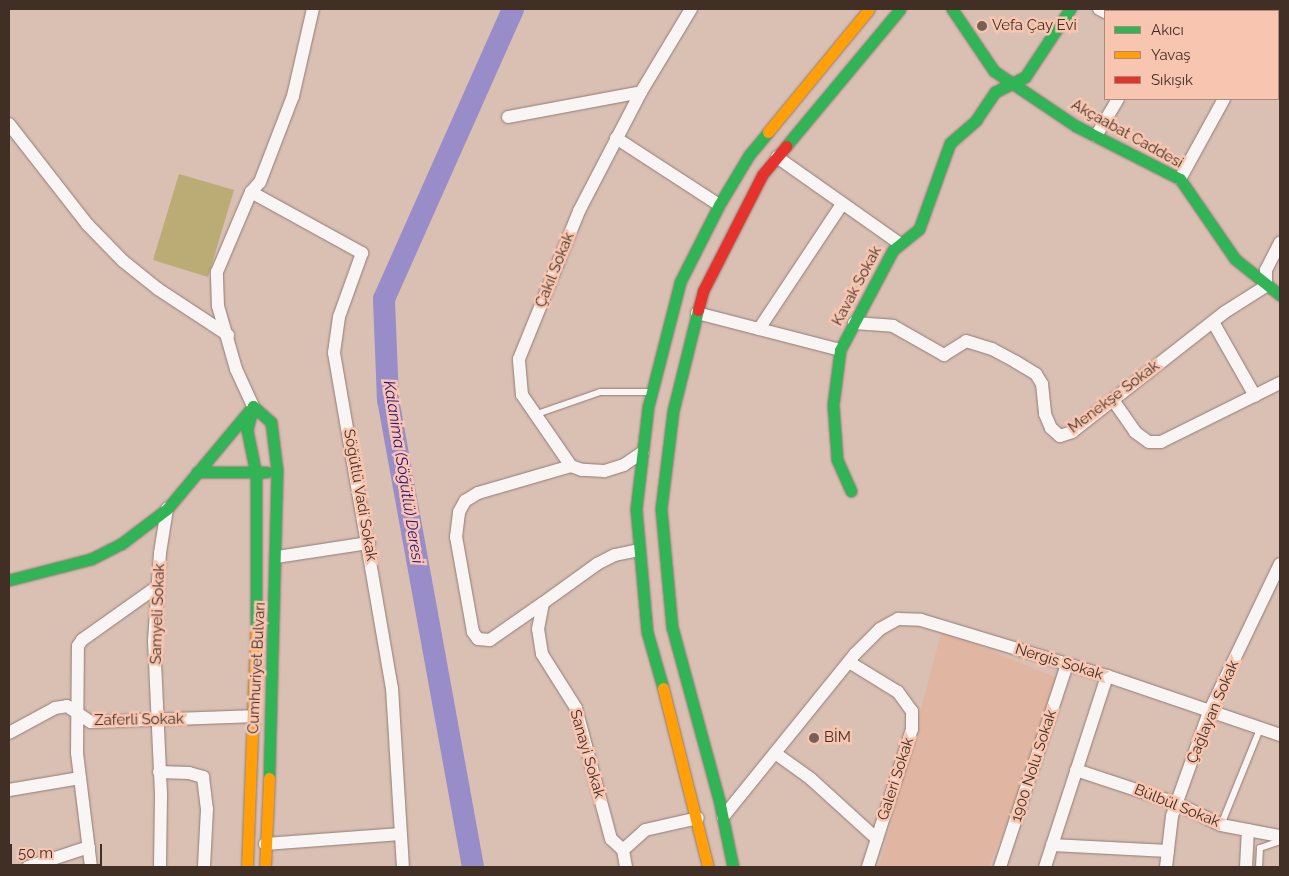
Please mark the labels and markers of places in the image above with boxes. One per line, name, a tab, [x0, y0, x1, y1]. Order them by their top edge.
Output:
place label: Vefa Çay Evi	[992, 17, 1077, 35]
marker: Vefa Çay Evi	[976, 20, 988, 32]
place label: BİM	[824, 729, 851, 747]
marker: BİM	[808, 732, 820, 744]

